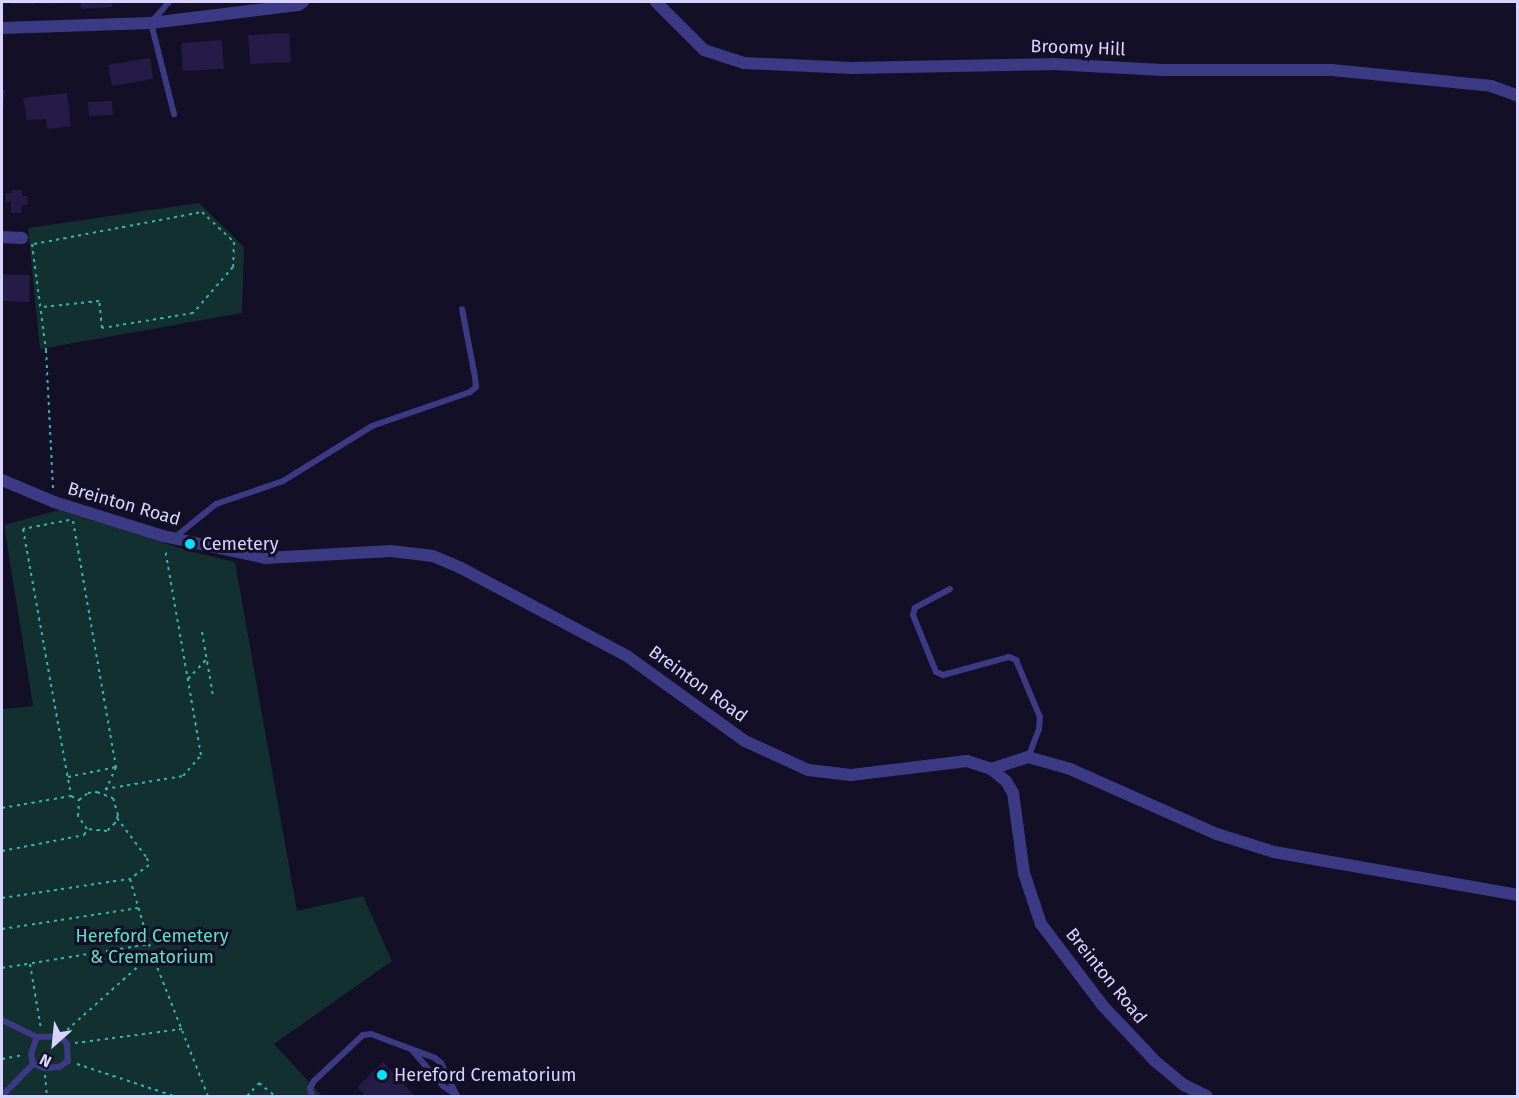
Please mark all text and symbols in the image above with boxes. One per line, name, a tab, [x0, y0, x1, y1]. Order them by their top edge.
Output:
street label: Broomy Hill	[1030, 36, 1126, 60]
street label: Breinton Road	[65, 478, 183, 530]
place label: Cemetery	[202, 533, 279, 555]
marker: Cemetery	[183, 537, 197, 551]
street label: Breinton Road	[645, 641, 751, 727]
street label: Breinton Road	[1061, 924, 1151, 1028]
park label: Hereford Cemetery & Crematorium	[75, 926, 229, 968]
north arrow	[24, 1014, 84, 1074]
text: N	[37, 1050, 55, 1071]
place label: Hereford Crematorium	[394, 1064, 576, 1086]
marker: Hereford Crematorium	[375, 1068, 389, 1082]

